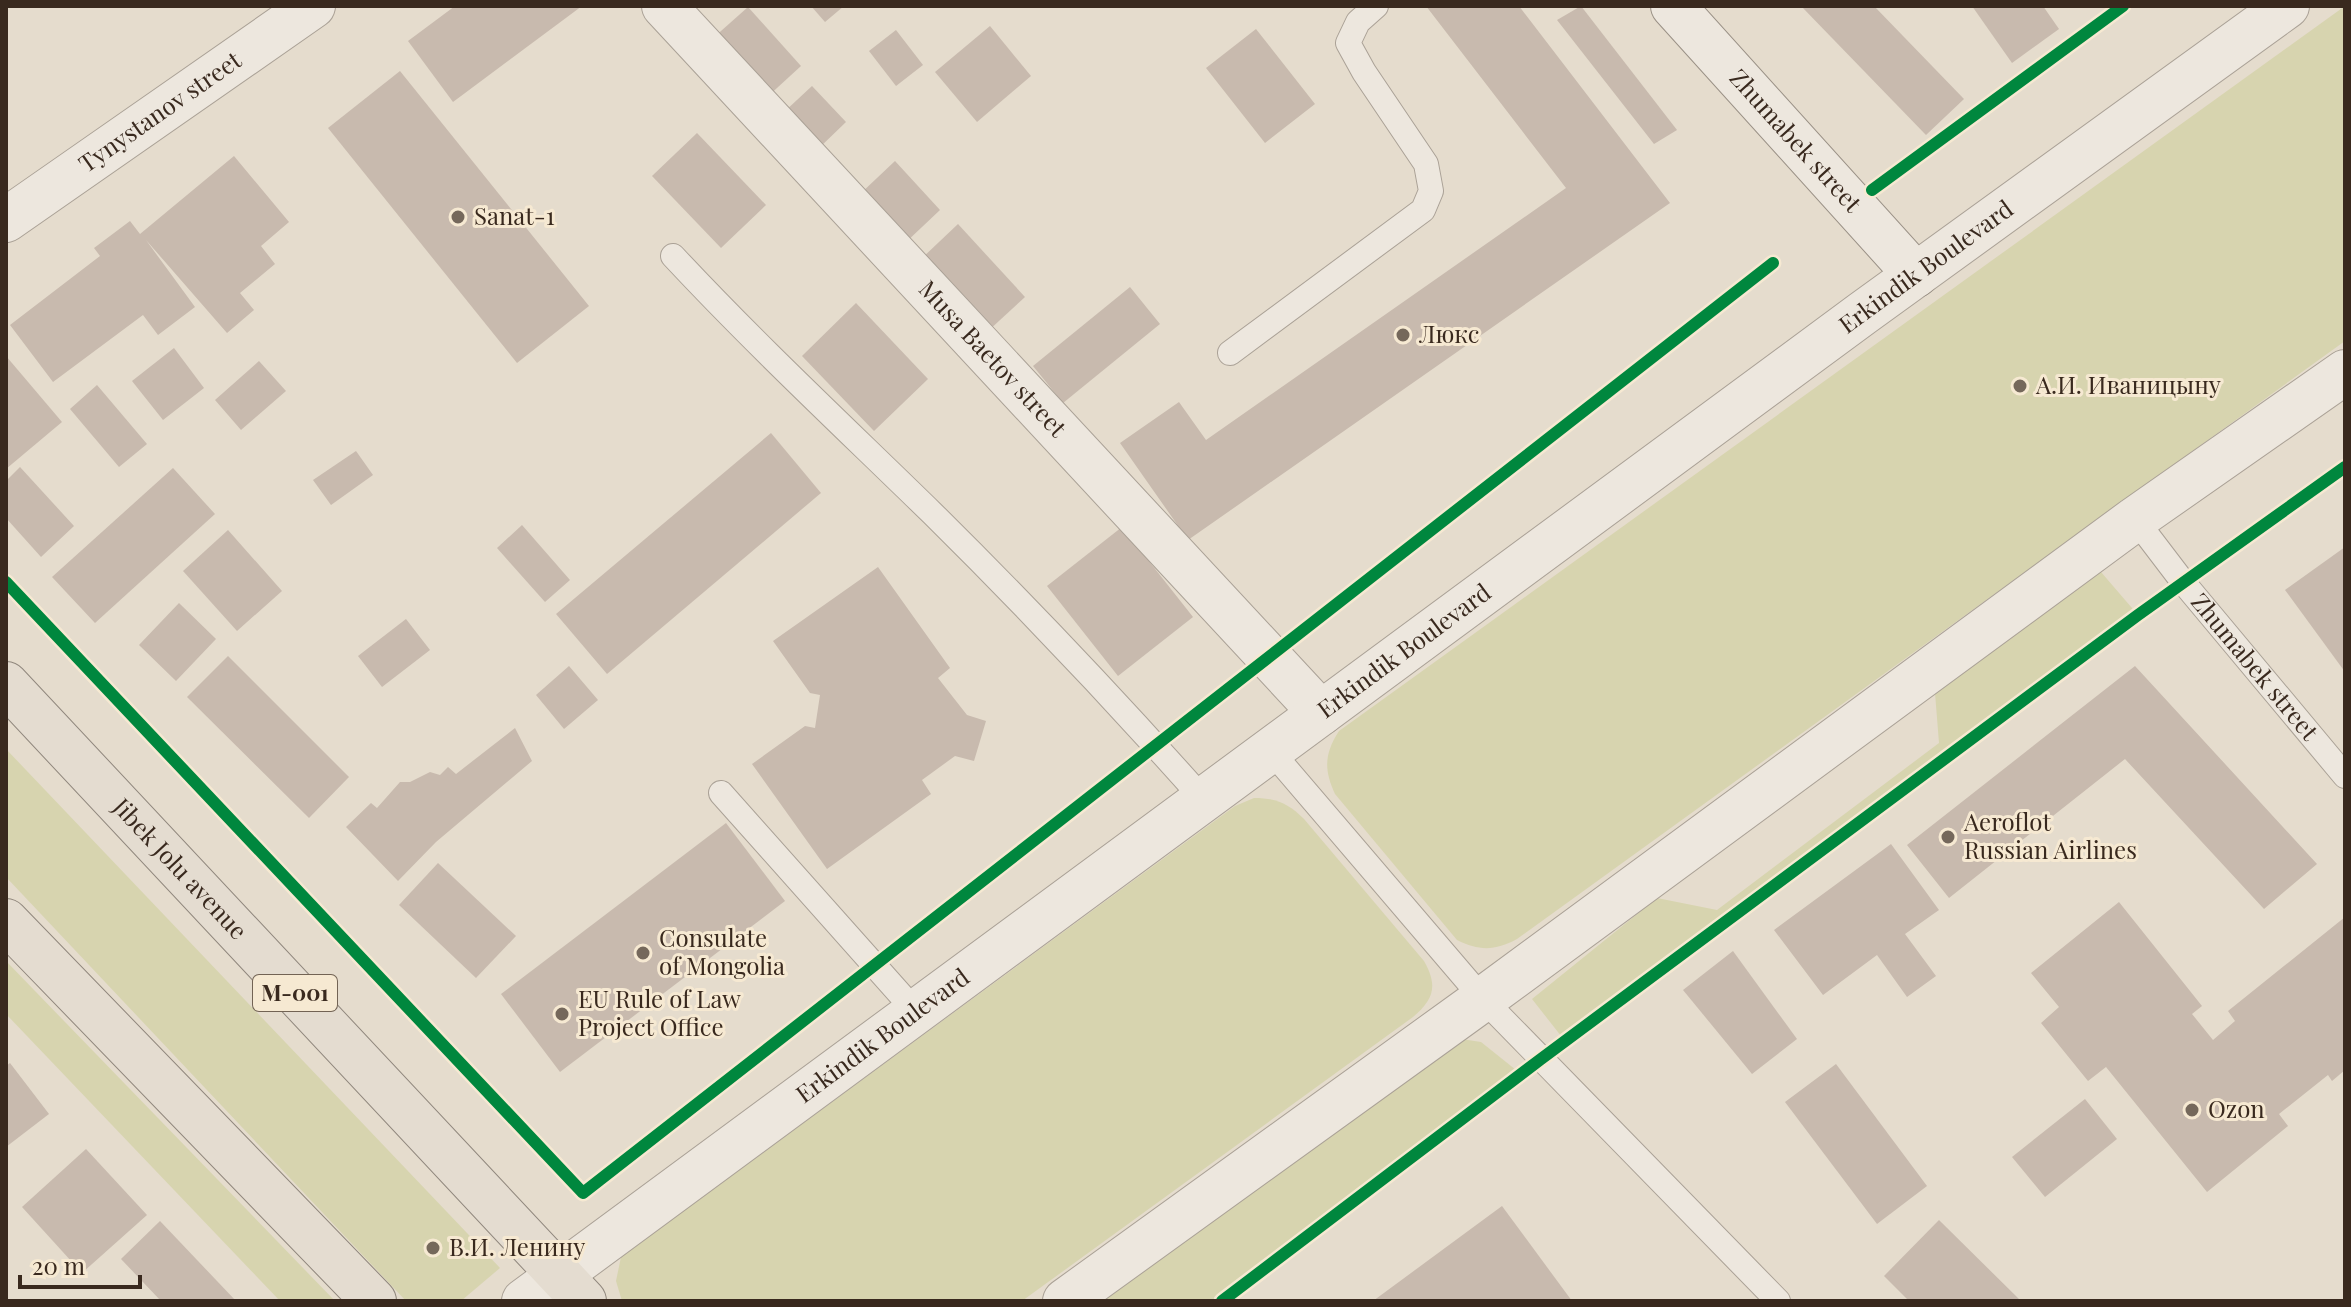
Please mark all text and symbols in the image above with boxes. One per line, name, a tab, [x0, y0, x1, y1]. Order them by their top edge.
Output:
street label: Tynystanov street	[72, 43, 247, 179]
street label: Zhumabek street	[1723, 61, 1870, 219]
street label: Erkindik Boulevard	[1831, 192, 2019, 340]
place label: Sanat-1	[474, 199, 555, 231]
marker: Sanat-1	[449, 208, 467, 226]
street label: Musa Baetov street	[913, 273, 1075, 443]
place label: Люкс	[1418, 317, 1479, 349]
marker: Люкс	[1394, 326, 1412, 344]
place label: А.И. Иваницыну	[2035, 368, 2221, 400]
marker: А.И. Иваницыну	[2011, 377, 2029, 395]
street label: Erkindik Boulevard	[1310, 575, 1496, 724]
street label: Zhumabek street	[2185, 585, 2327, 746]
street label: Jibek Jolu avenue	[106, 790, 255, 946]
place label: Aeroflot Russian Airlines	[1963, 805, 2137, 865]
marker: Aeroflot Russian Airlines	[1939, 828, 1957, 846]
place label: Consulate of Mongolia	[659, 921, 785, 981]
marker: Consulate of Mongolia	[634, 944, 652, 962]
street label: Erkindik Boulevard	[789, 960, 975, 1109]
road number: М-001	[253, 975, 337, 1011]
place label: EU Rule of Law Project Office	[578, 982, 741, 1042]
marker: EU Rule of Law Project Office	[553, 1005, 571, 1023]
place label: Ozon	[2208, 1092, 2265, 1124]
marker: Ozon	[2183, 1101, 2201, 1119]
place label: В.И. Ленину	[449, 1230, 585, 1262]
scale bar	[20, 1239, 140, 1289]
marker: В.И. Ленину	[424, 1239, 442, 1257]
text: 20 m	[32, 1249, 85, 1281]

